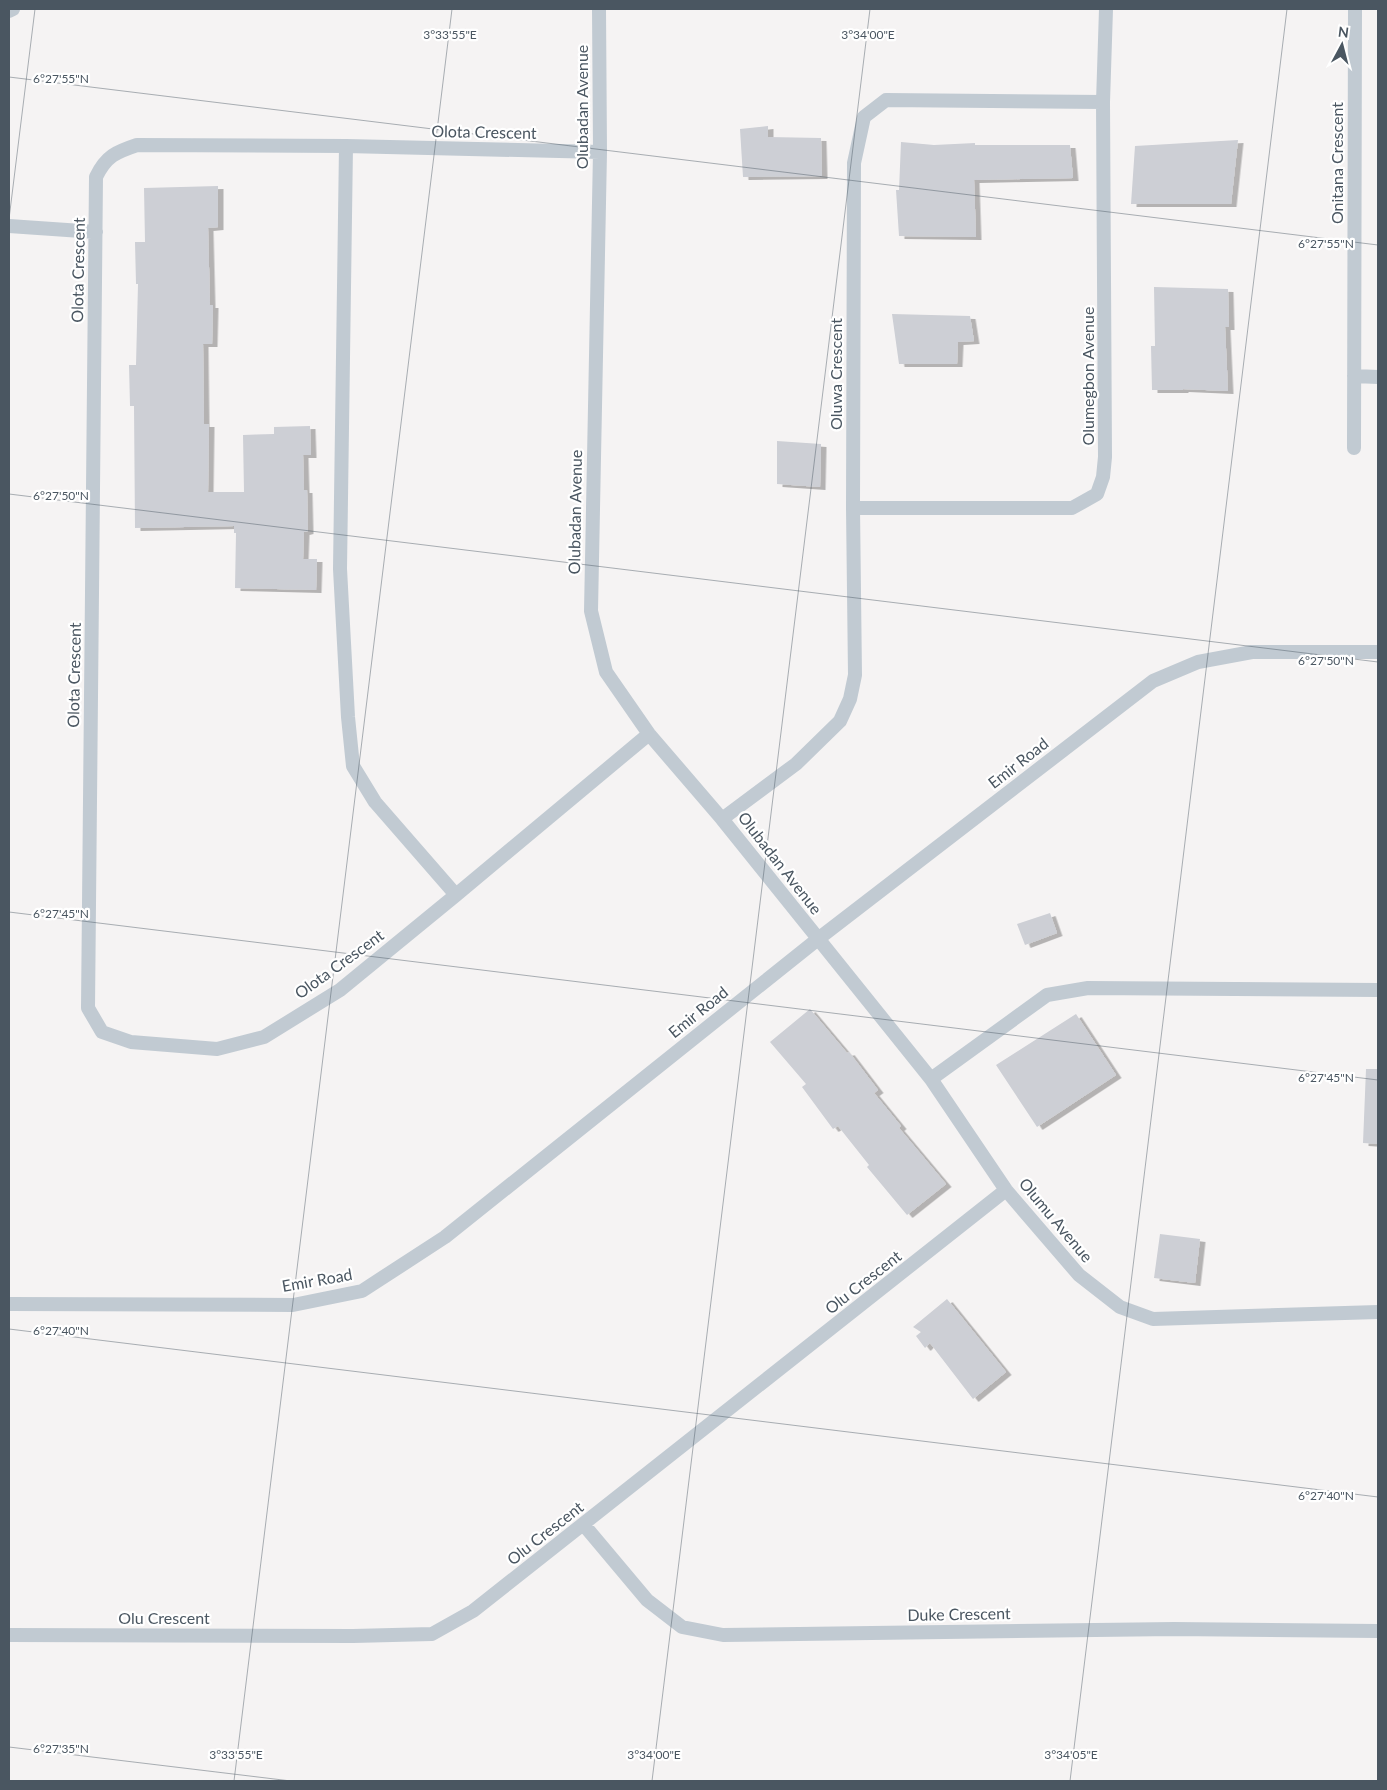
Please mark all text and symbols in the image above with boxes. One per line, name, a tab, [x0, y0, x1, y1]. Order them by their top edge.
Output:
north arrow	[1317, 20, 1367, 70]
text: N	[1337, 23, 1350, 41]
text: 3°33'55"E	[423, 27, 477, 42]
text: 3°34'00"E	[841, 27, 895, 42]
street label: Olubadan Avenue	[572, 45, 591, 169]
text: 6°27'55"N	[33, 71, 89, 86]
street label: Onitana Crescent	[1327, 102, 1346, 224]
street label: Olota Crescent	[431, 121, 537, 142]
street label: Olota Crescent	[67, 217, 88, 323]
text: 6°27'55"N	[1298, 236, 1354, 251]
street label: Olumegbon Avenue	[1078, 307, 1097, 445]
street label: Oluwa Crescent	[826, 318, 845, 430]
street label: Olubadan Avenue	[564, 450, 585, 574]
text: 6°27'50"N	[33, 488, 89, 503]
street label: Olota Crescent	[63, 622, 84, 728]
text: 6°27'50"N	[1298, 653, 1354, 668]
street label: Emir Road	[984, 733, 1052, 792]
street label: Olubadan Avenue	[735, 808, 826, 918]
text: 6°27'45"N	[33, 906, 89, 921]
street label: Olota Crescent	[291, 925, 387, 1002]
street label: Emir Road	[664, 982, 731, 1041]
text: 6°27'45"N	[1298, 1070, 1354, 1085]
street label: Olumu Avenue	[1016, 1174, 1097, 1266]
street label: Olu Crescent	[821, 1246, 905, 1317]
street label: Emir Road	[280, 1264, 354, 1295]
text: 6°27'40"N	[33, 1323, 89, 1338]
text: 6°27'40"N	[1298, 1488, 1354, 1503]
street label: Olu Crescent	[503, 1497, 587, 1568]
street label: Duke Crescent	[907, 1603, 1011, 1624]
street label: Olu Crescent	[118, 1608, 210, 1627]
text: 6°27'35"N	[33, 1741, 89, 1756]
text: 3°33'55"E	[209, 1747, 263, 1762]
text: 3°34'00"E	[627, 1747, 681, 1762]
text: 3°34'05"E	[1044, 1747, 1098, 1762]

